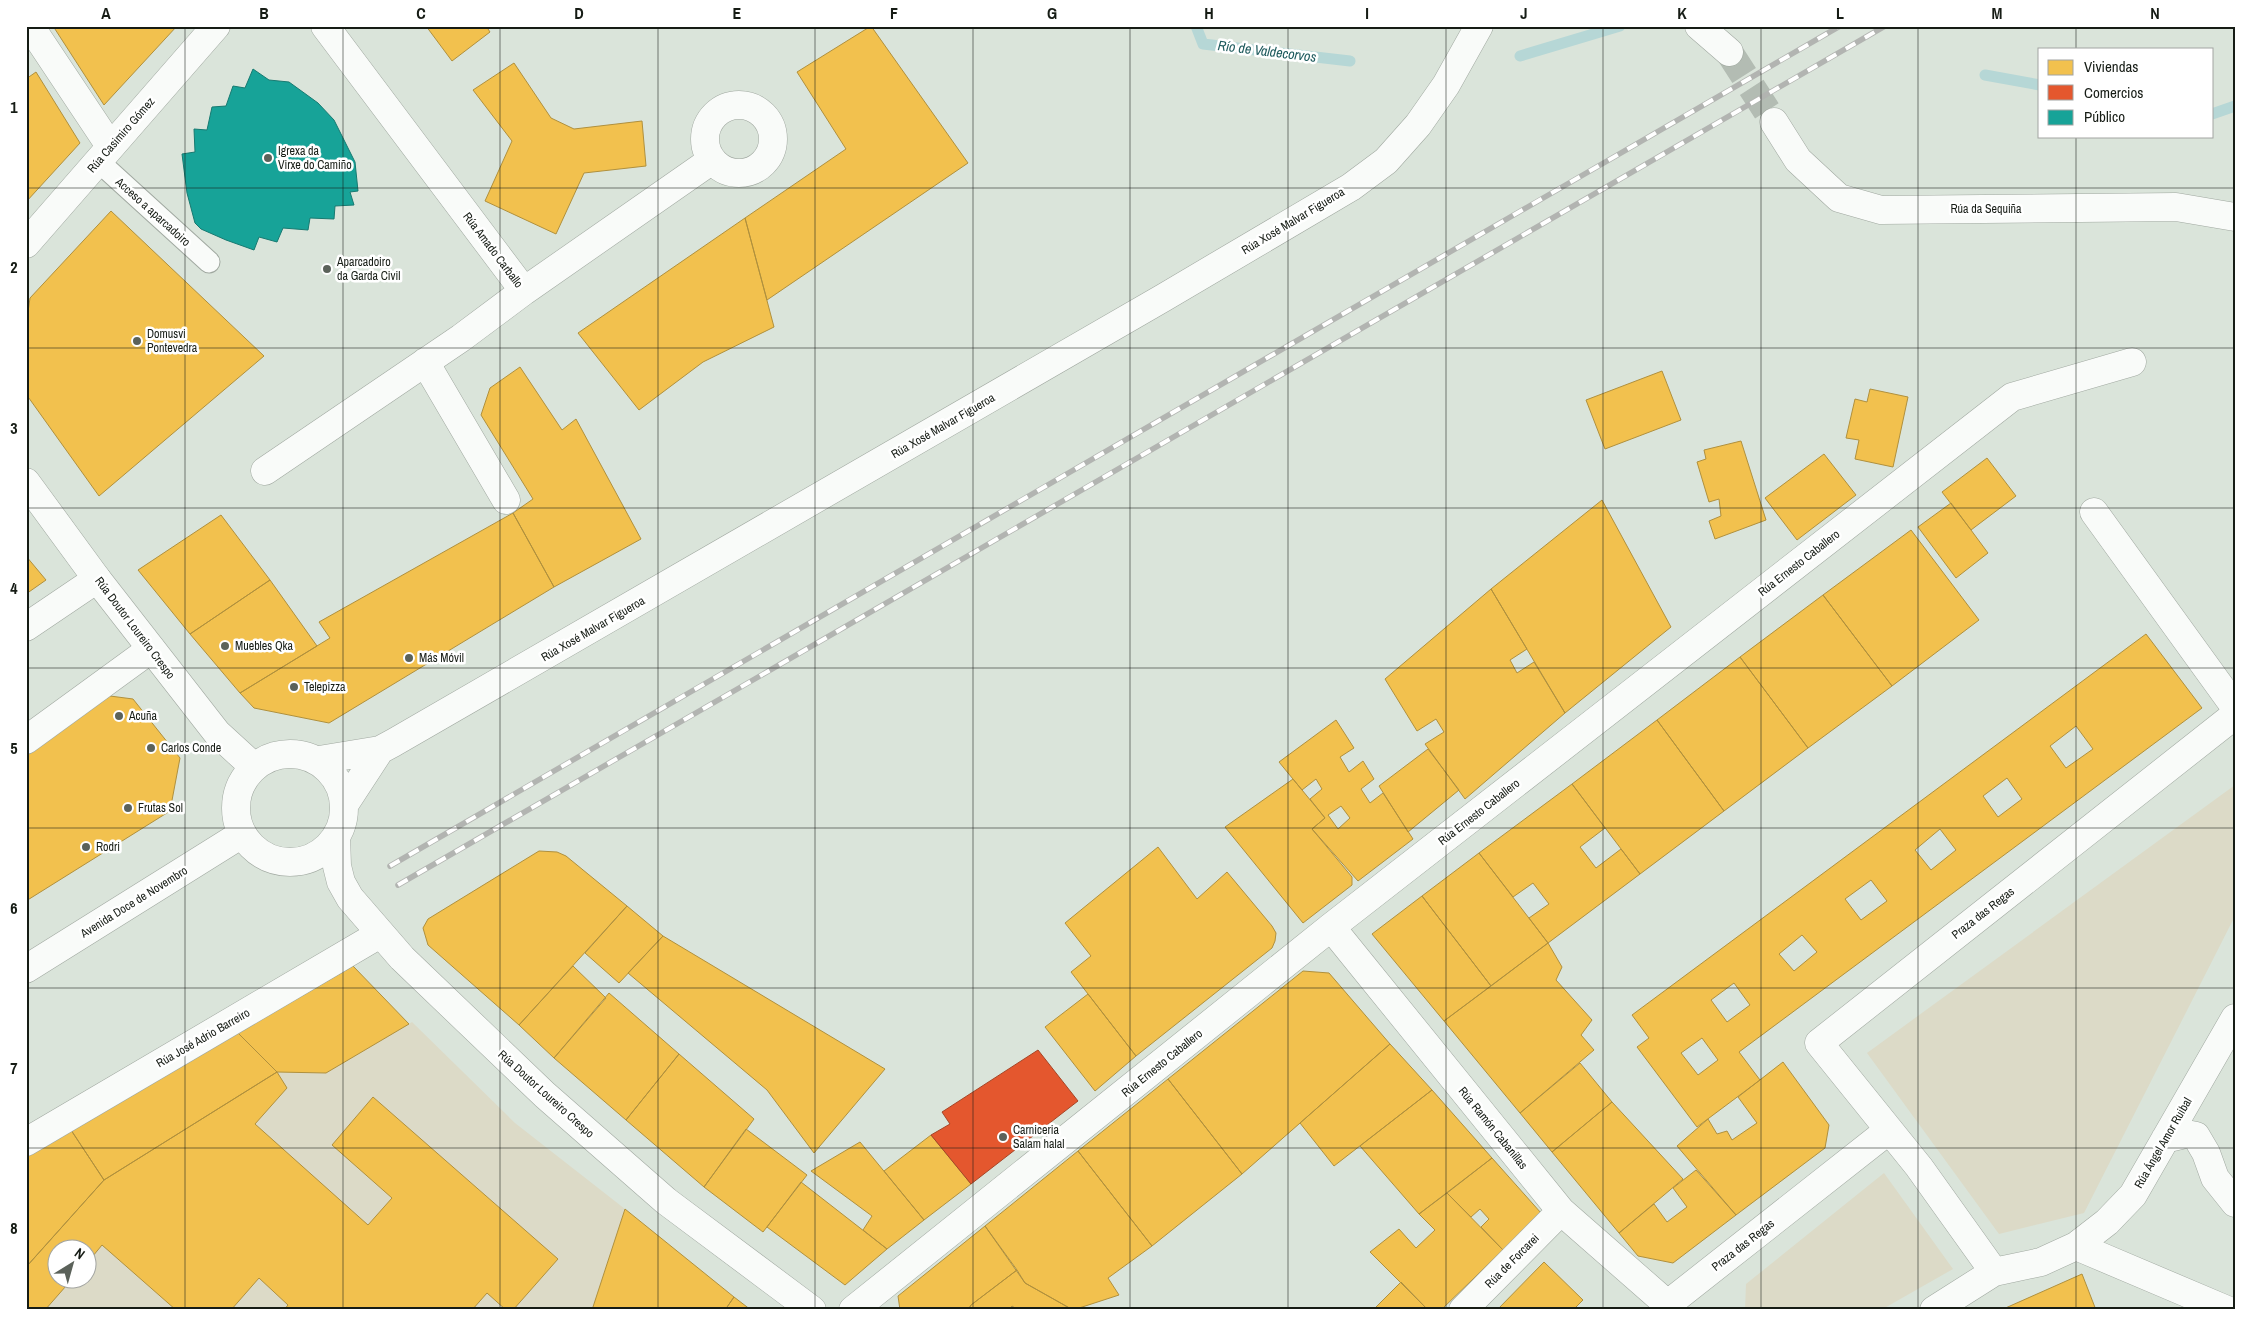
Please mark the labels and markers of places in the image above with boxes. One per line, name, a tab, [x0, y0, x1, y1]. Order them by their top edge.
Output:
place label: Igrexa da Virxe do Camiño	[278, 143, 352, 173]
marker: Igrexa da Virxe do Camiño	[262, 152, 274, 164]
place label: Aparcadoiro da Garda Civil	[336, 254, 400, 284]
marker: Aparcadoiro da Garda Civil	[321, 263, 333, 275]
place label: Domusvi Pontevedra	[147, 326, 198, 356]
marker: Domusvi Pontevedra	[131, 335, 143, 347]
place label: Muebles Qka	[235, 638, 294, 654]
marker: Muebles Qka	[219, 640, 231, 652]
place label: Más Móvil	[419, 650, 464, 666]
marker: Más Móvil	[403, 652, 415, 664]
place label: Telepizza	[304, 679, 346, 695]
marker: Telepizza	[288, 681, 300, 693]
place label: Acuña	[128, 708, 157, 724]
marker: Acuña	[113, 710, 125, 722]
place label: Carlos Conde	[161, 740, 221, 756]
marker: Carlos Conde	[145, 742, 157, 754]
place label: Frutas Sol	[138, 800, 183, 816]
marker: Frutas Sol	[122, 802, 134, 814]
place label: Rodri	[96, 839, 120, 855]
marker: Rodri	[80, 841, 92, 853]
place label: Carniceria Salam halal	[1013, 1122, 1064, 1152]
marker: Carniceria Salam halal	[997, 1131, 1009, 1143]

